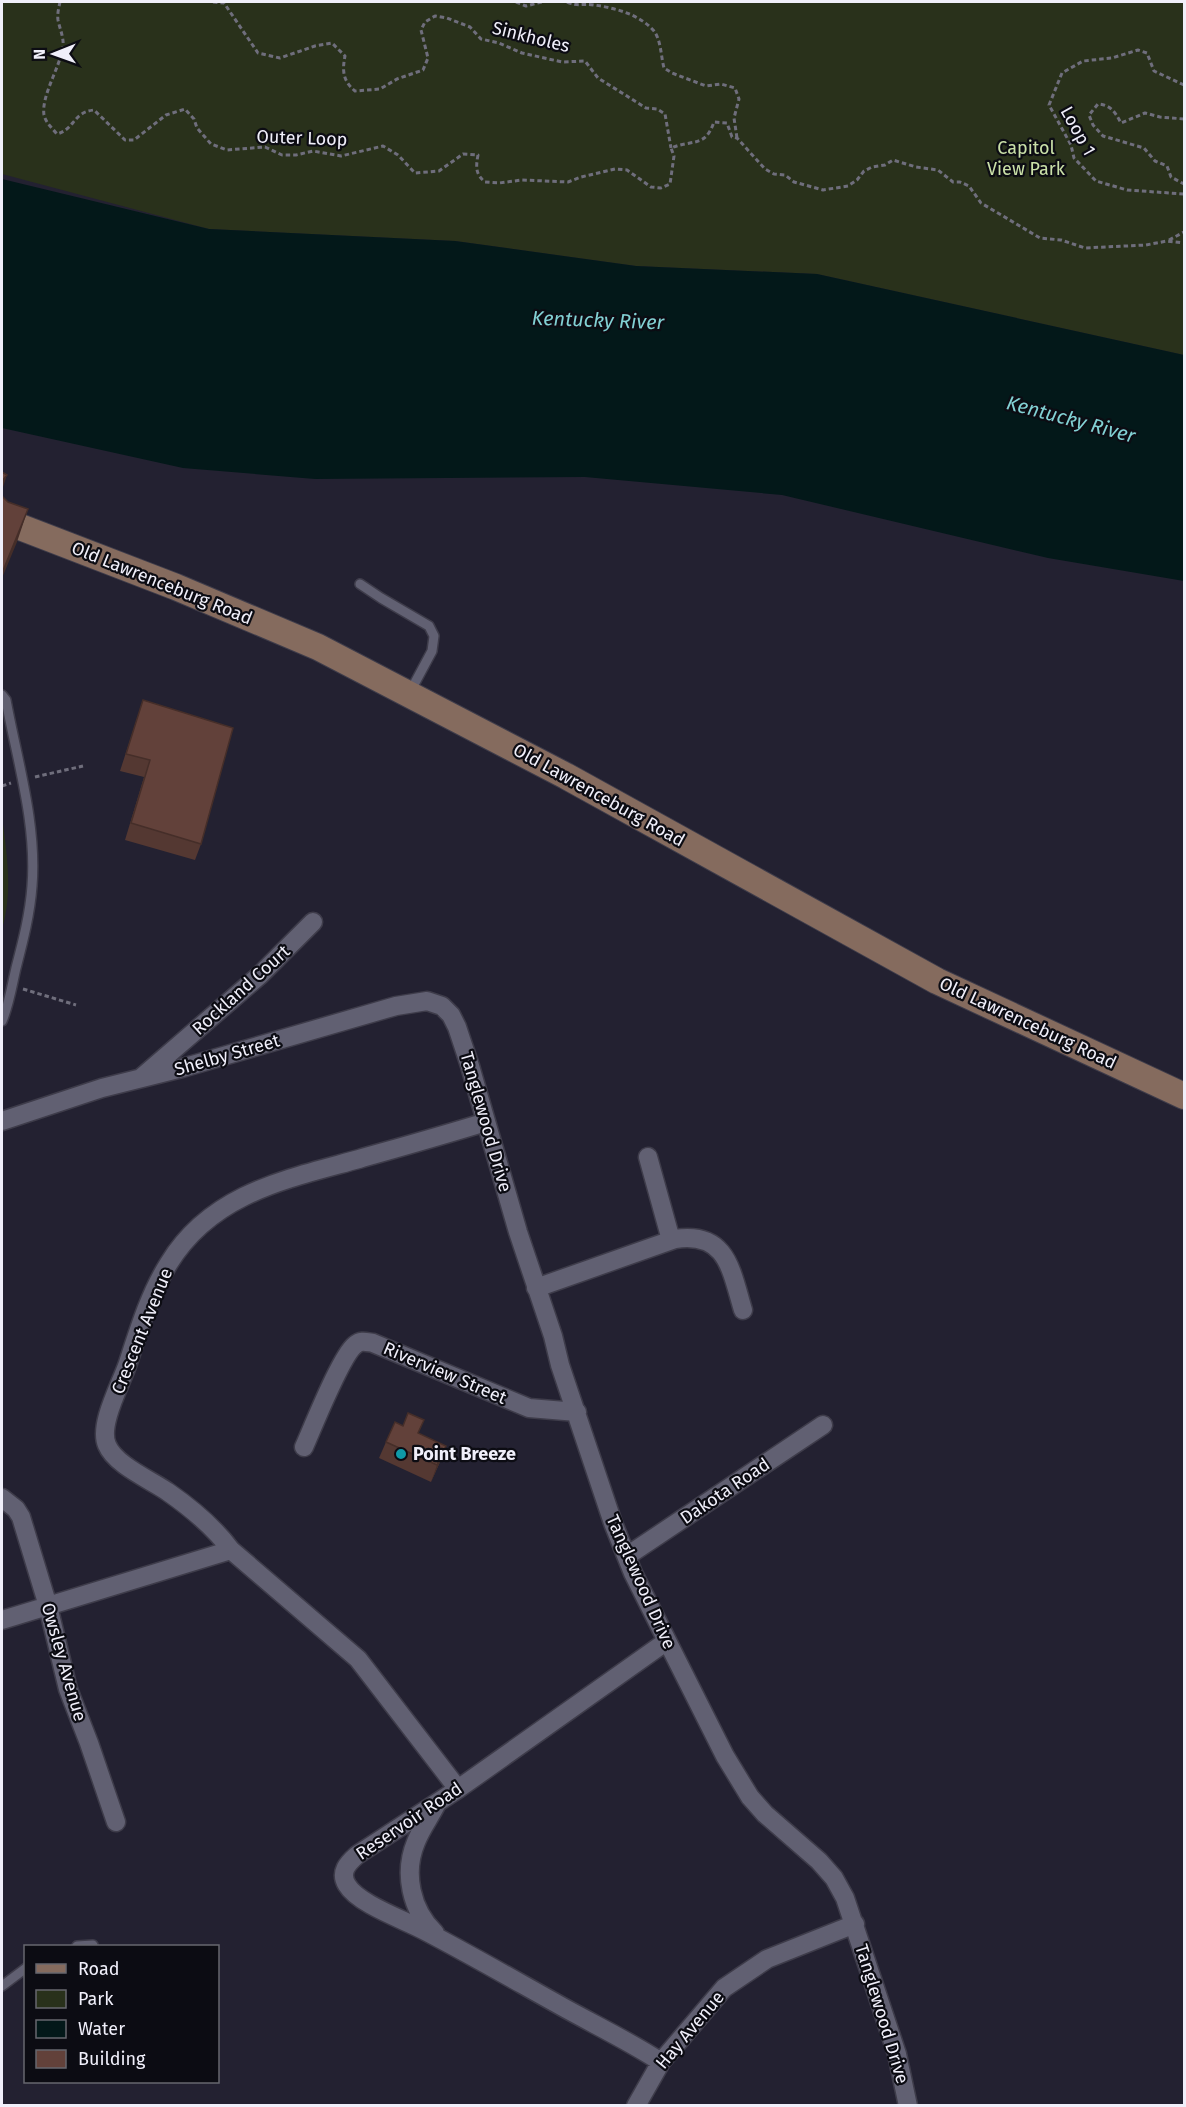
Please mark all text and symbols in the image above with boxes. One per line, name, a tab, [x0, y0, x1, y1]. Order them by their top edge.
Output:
street label: Sinkholes	[490, 17, 572, 57]
north arrow	[24, 24, 84, 84]
text: N	[30, 49, 49, 60]
street label: Loop 1	[1056, 103, 1100, 159]
street label: Outer Loop	[256, 125, 348, 151]
park label: Capitol View Park	[987, 137, 1066, 180]
water label: Kentucky River	[531, 306, 666, 334]
water label: Kentucky River	[1004, 390, 1139, 448]
street label: Old Lawrenceburg Road	[68, 537, 256, 629]
street label: Old Lawrenceburg Road	[509, 739, 689, 851]
street label: Rockland Court	[188, 940, 295, 1040]
street label: Old Lawrenceburg Road	[936, 972, 1120, 1074]
street label: Shelby Street	[172, 1029, 283, 1081]
street label: Tanglewood Drive	[455, 1049, 517, 1195]
street label: Crescent Avenue	[107, 1265, 177, 1397]
street label: Riverview Street	[380, 1337, 510, 1409]
place label: Point Breeze	[413, 1443, 516, 1465]
marker: Point Breeze	[394, 1447, 408, 1461]
street label: Dakota Road	[676, 1453, 774, 1529]
street label: Tanglewood Drive	[602, 1511, 680, 1653]
street label: Owsley Avenue	[37, 1600, 91, 1724]
street label: Reservoir Road	[352, 1777, 466, 1865]
street label: Tanglewood Drive	[850, 1942, 914, 2086]
legend	[24, 1945, 219, 2083]
text: Road	[78, 1958, 120, 1980]
street label: Hay Avenue	[651, 1986, 729, 2074]
text: Park	[78, 1988, 114, 2010]
text: Water	[78, 2018, 125, 2040]
text: Building	[78, 2048, 146, 2070]

